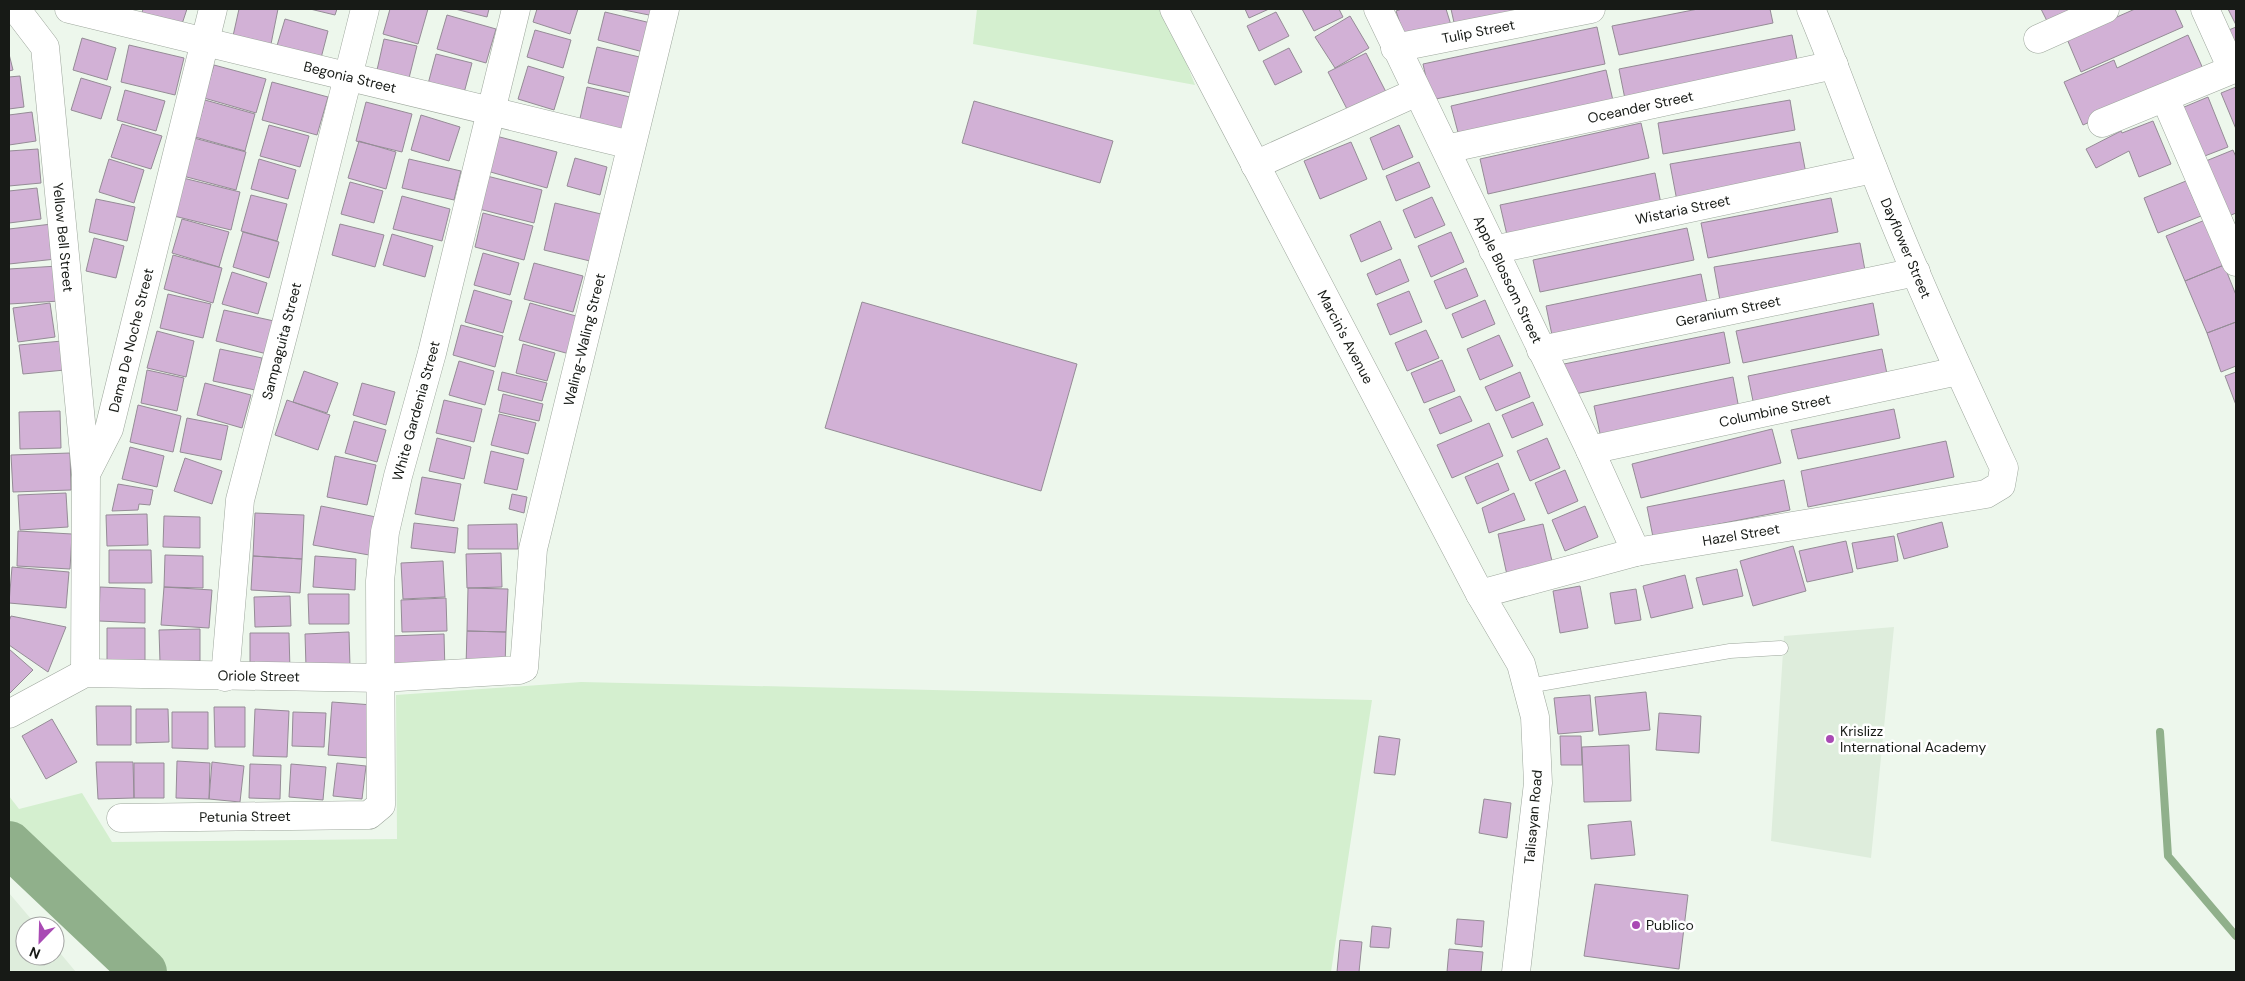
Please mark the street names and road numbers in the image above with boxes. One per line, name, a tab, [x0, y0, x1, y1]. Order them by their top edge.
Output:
street label: Tulip Street	[1440, 15, 1516, 47]
street label: Begonia Street	[302, 57, 398, 97]
street label: Oceander Street	[1586, 87, 1695, 127]
street label: Yellow Bell Street	[49, 182, 77, 293]
street label: Wistaria Street	[1634, 191, 1732, 228]
street label: Dayflower Street	[1877, 195, 1935, 301]
street label: Apple Blossom Street	[1470, 212, 1546, 346]
street label: Dama De Noche Street	[104, 266, 157, 414]
street label: Waling-Waling Street	[559, 271, 609, 408]
street label: Sampaguita Street	[258, 280, 305, 401]
street label: Marcin's Avenue	[1313, 287, 1378, 387]
street label: Geranium Street	[1674, 291, 1782, 331]
street label: White Gardenia Street	[388, 339, 444, 483]
street label: Columbine Street	[1717, 390, 1832, 431]
street label: Hazel Street	[1701, 519, 1781, 550]
street label: Oriole Street	[217, 666, 300, 686]
street label: Talisayan Road	[1520, 769, 1546, 865]
street label: Petunia Street	[199, 807, 291, 826]

